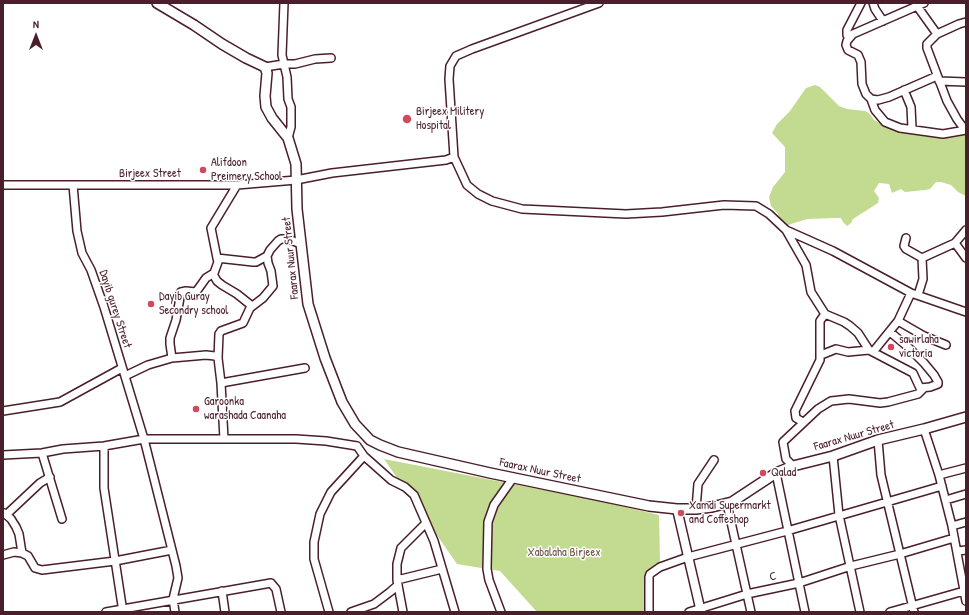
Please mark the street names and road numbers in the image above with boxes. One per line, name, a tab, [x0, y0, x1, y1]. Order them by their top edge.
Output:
street label: Birjeex Street	[119, 167, 181, 181]
street label: Faarax Nuur Street	[280, 216, 302, 300]
street label: Dayib gurey Street	[96, 268, 134, 350]
street label: Faarax Nuur Street	[812, 418, 896, 454]
street label: Faarax Nuur Street	[498, 455, 582, 487]
street label: C	[768, 569, 778, 585]

